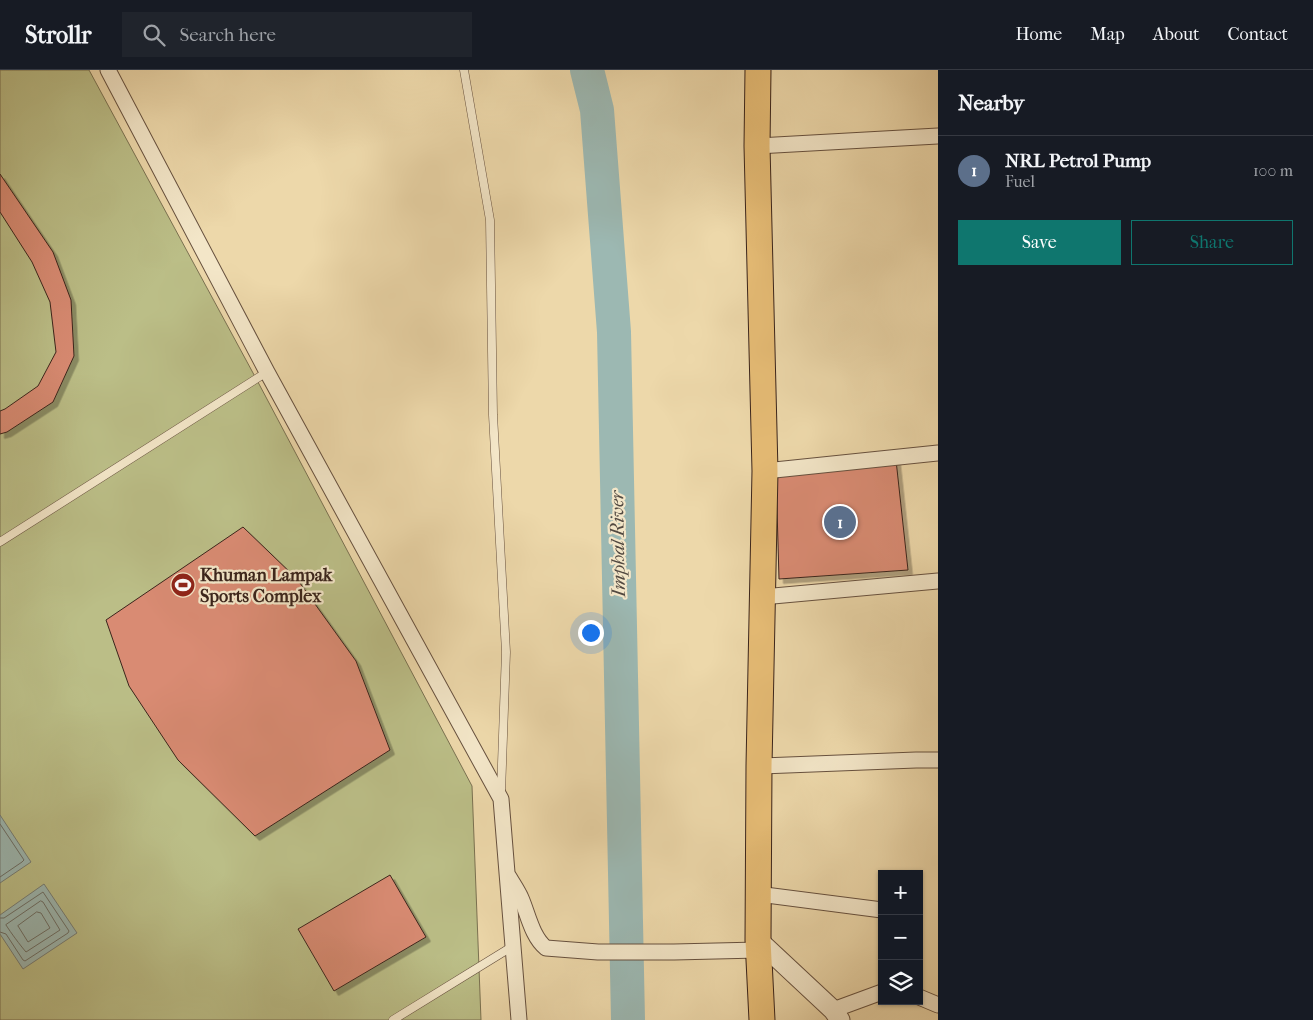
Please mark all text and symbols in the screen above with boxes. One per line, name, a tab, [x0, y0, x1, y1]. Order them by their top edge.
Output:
search box	[122, 12, 472, 57]
text: Strollr	[25, 21, 92, 49]
icon: search	[140, 21, 168, 49]
text: Search here	[180, 24, 276, 46]
text: Home	[1015, 24, 1062, 45]
text: Map	[1090, 24, 1125, 45]
text: About	[1153, 24, 1199, 45]
text: Contact	[1227, 24, 1288, 45]
text: Nearby	[958, 91, 1024, 115]
text: NRL Petrol Pump	[1005, 150, 1151, 172]
text: 1	[971, 161, 977, 180]
text: 100 m	[1253, 161, 1293, 180]
text: Fuel	[1005, 172, 1035, 191]
button: Save	[958, 220, 1121, 265]
button: Share	[1131, 220, 1293, 265]
water label: Imphal River	[606, 489, 630, 598]
pin: 1	[824, 503, 856, 541]
place label: Khuman Lampak Sports Complex	[200, 565, 333, 607]
sports icon: Khuman Lampak Sports Complex	[170, 572, 196, 598]
your location	[578, 620, 604, 646]
map controls	[878, 870, 923, 1005]
button: +	[878, 870, 923, 915]
button: −	[878, 915, 923, 960]
button: layers	[878, 960, 923, 1005]

